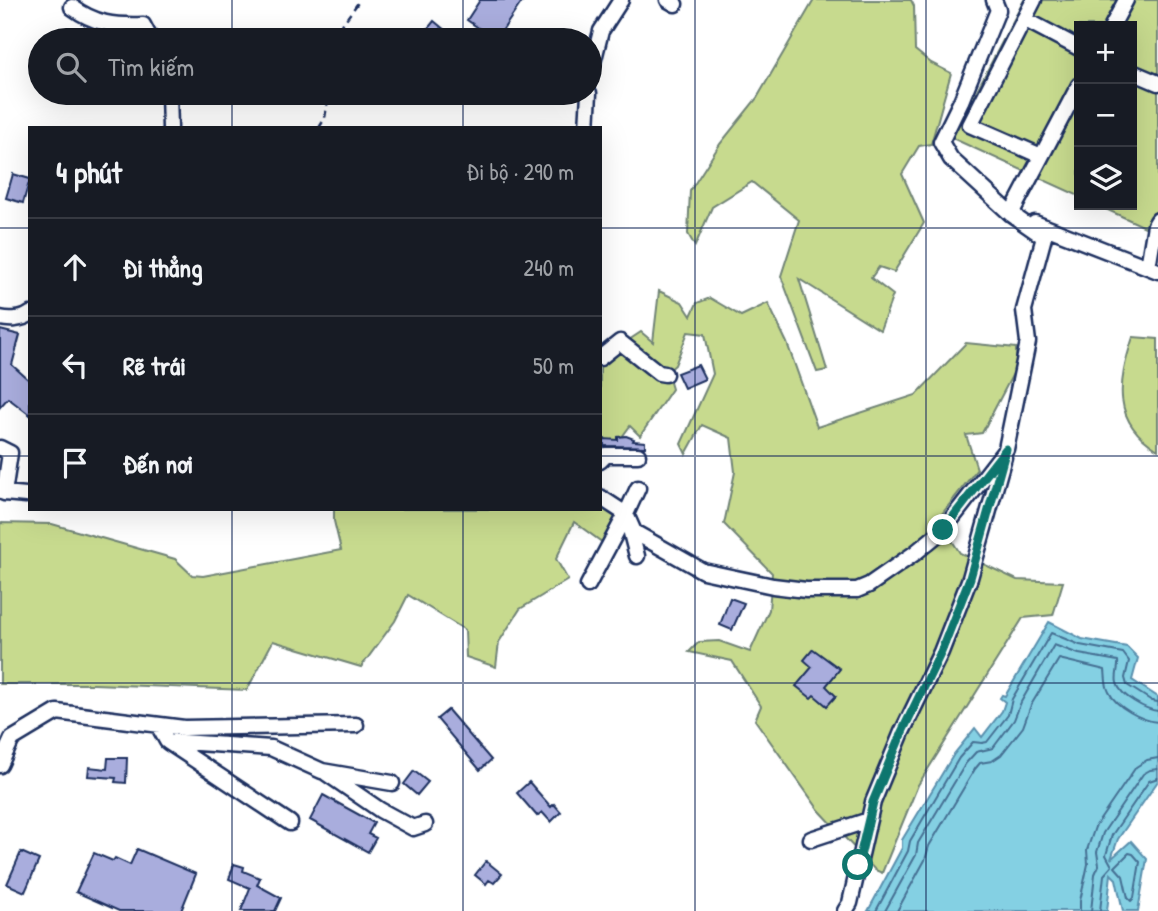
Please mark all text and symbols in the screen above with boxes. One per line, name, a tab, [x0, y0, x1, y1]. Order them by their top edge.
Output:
map controls	[1074, 21, 1137, 210]
button: +	[1074, 21, 1137, 84]
search box	[28, 28, 602, 105]
icon: search	[52, 48, 90, 86]
text: Tìm kiếm	[108, 49, 194, 84]
button: −	[1074, 84, 1137, 147]
button: layers	[1074, 147, 1137, 210]
text: 4 phút	[56, 152, 122, 192]
text: Đi bộ · 290 m	[467, 156, 574, 187]
icon: ahead	[56, 248, 94, 286]
text: Đi thẳng	[123, 250, 202, 285]
text: 240 m	[523, 252, 574, 283]
icon: left	[56, 346, 94, 384]
text: Rẽ trái	[123, 348, 186, 383]
text: 50 m	[533, 350, 574, 381]
icon: arrive	[56, 444, 94, 482]
text: Đến nơi	[123, 446, 193, 481]
route end	[927, 514, 958, 545]
route start	[842, 849, 873, 880]

